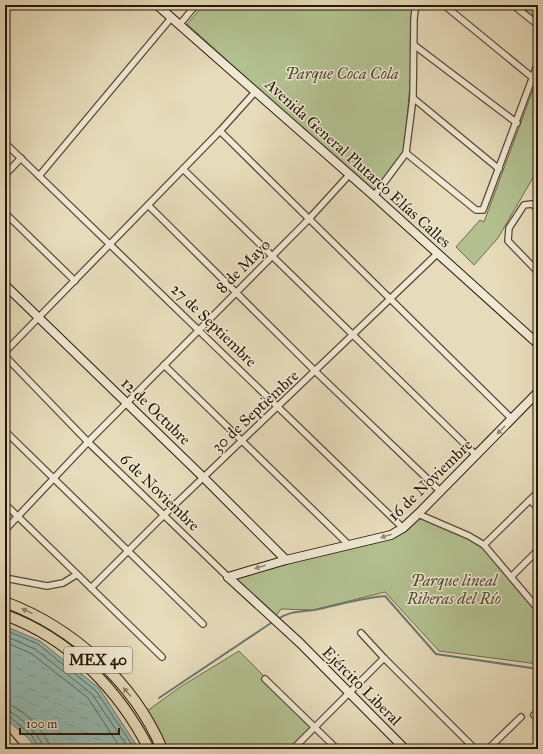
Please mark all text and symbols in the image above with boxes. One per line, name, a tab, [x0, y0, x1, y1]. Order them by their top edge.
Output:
park label: Parque Coca Cola	[285, 64, 399, 83]
street label: Avenida General Plutarco Elías Calles	[260, 74, 455, 252]
street label: 8 de Mayo	[212, 235, 274, 297]
street label: 27 de Septiembre	[167, 279, 261, 371]
street label: 30 de Septiembre	[208, 366, 302, 456]
street label: 12 de Octubre	[117, 373, 195, 449]
one-way arrow	[496, 425, 506, 435]
street label: 16 de Noviembre	[384, 435, 476, 525]
street label: 6 de Noviembre	[116, 449, 204, 535]
one-way arrow	[379, 534, 391, 540]
one-way arrow	[253, 564, 265, 570]
park label: Parque lineal Riberas del Río	[406, 571, 501, 608]
one-way arrow	[21, 608, 32, 614]
street label: Ejército Liberal	[319, 643, 406, 730]
road number: MEX 40	[64, 647, 132, 673]
one-way arrow	[123, 686, 132, 697]
scale bar	[20, 710, 119, 736]
text: 100 m	[26, 717, 57, 731]

